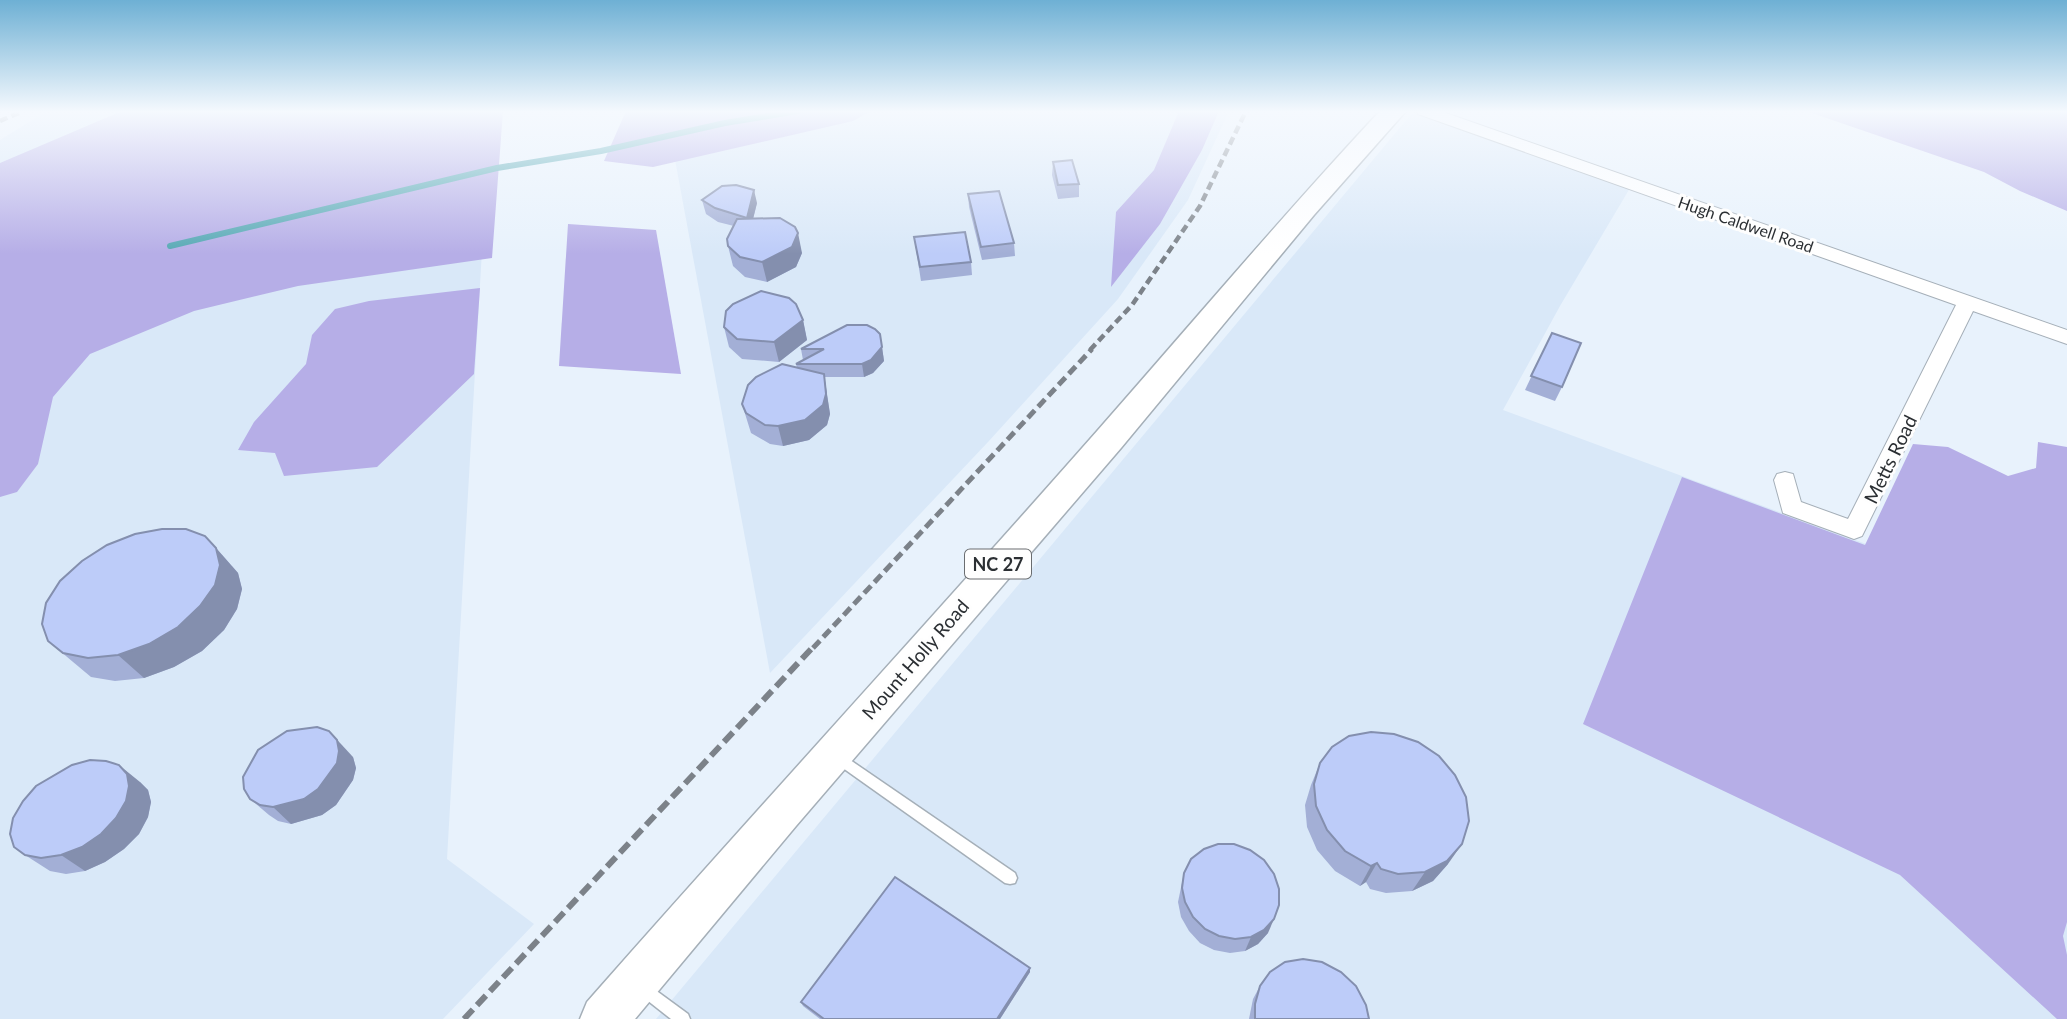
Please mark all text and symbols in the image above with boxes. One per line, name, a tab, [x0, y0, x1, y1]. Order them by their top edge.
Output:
street label: Hugh Caldwell Road	[1676, 192, 1816, 256]
street label: Metts Road	[1859, 411, 1921, 507]
road number: NC 27	[965, 550, 1031, 578]
street label: Mount Holly Road	[857, 594, 973, 724]

